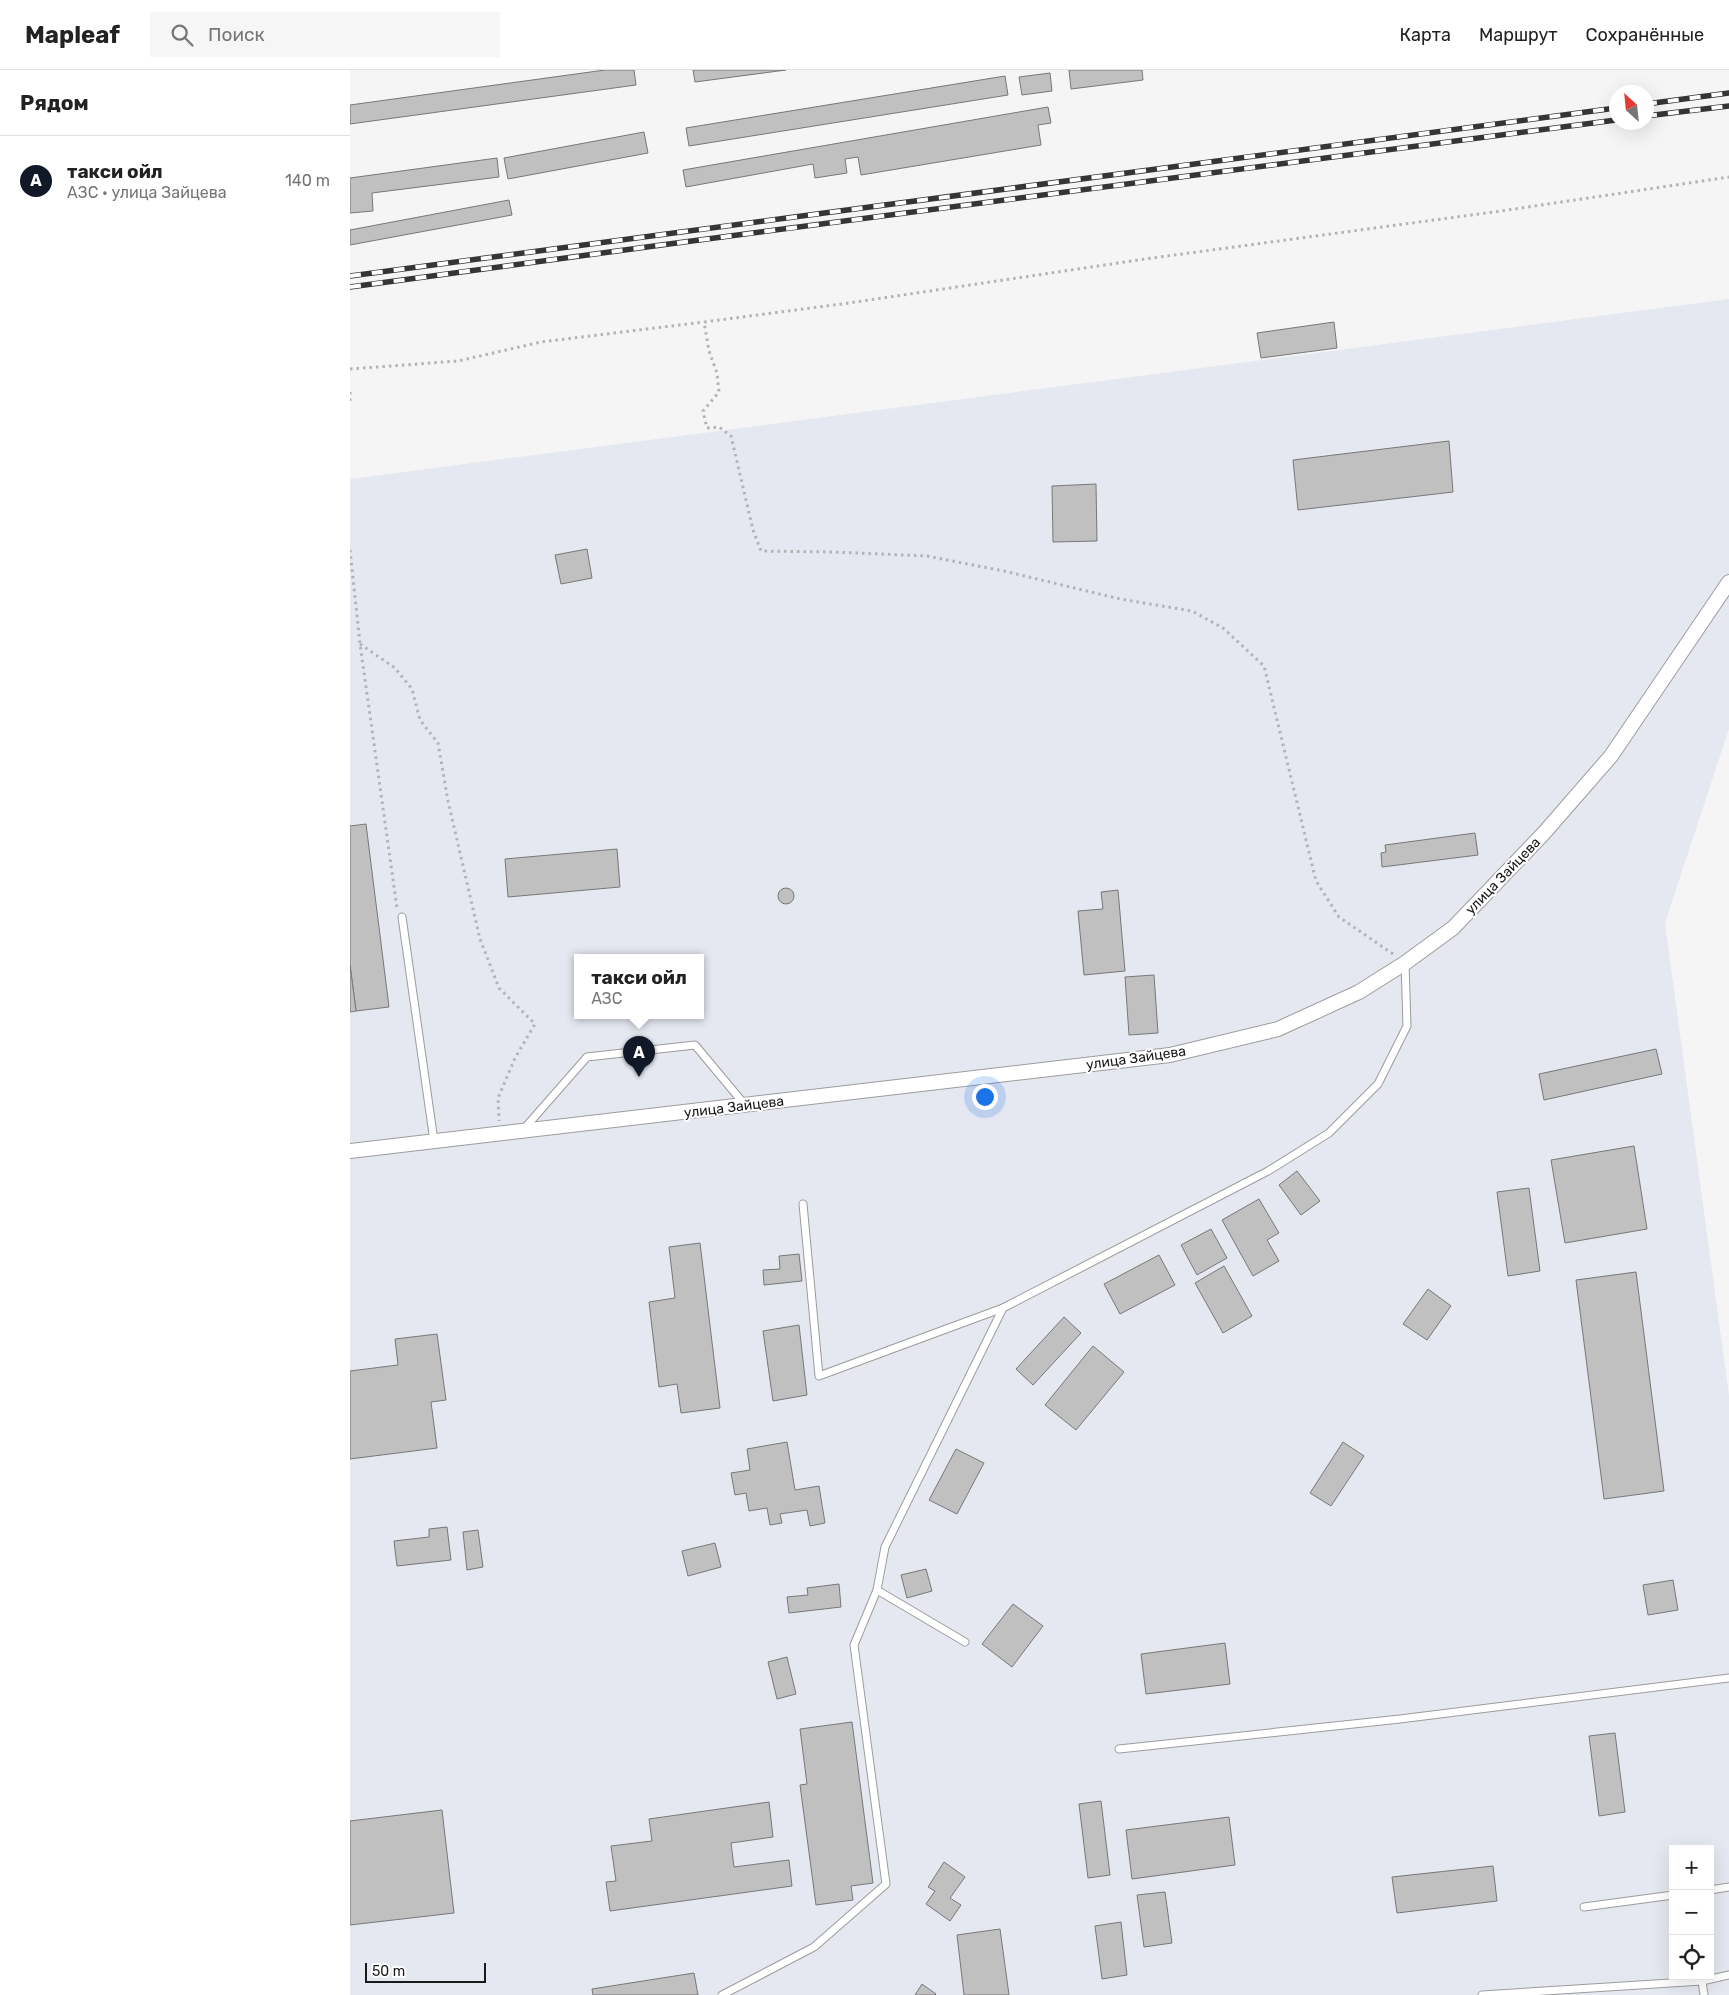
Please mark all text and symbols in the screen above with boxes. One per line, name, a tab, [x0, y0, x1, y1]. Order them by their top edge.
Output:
search box	[150, 12, 500, 57]
text: Mapleaf	[25, 21, 120, 49]
icon: search	[168, 21, 196, 49]
text: Поиск	[208, 23, 265, 46]
text: Карта	[1400, 24, 1451, 46]
text: Маршрут	[1479, 24, 1558, 46]
text: Сохранённые	[1586, 24, 1704, 46]
north arrow	[1609, 85, 1654, 130]
text: Рядом	[20, 90, 89, 115]
text: такси ойл	[67, 160, 163, 183]
text: A	[30, 171, 42, 190]
text: 140 m	[285, 171, 330, 190]
text: АЗС · улица Зайцева	[67, 183, 227, 202]
street label: улица Зайцева	[1462, 834, 1544, 918]
popup	[574, 954, 704, 1019]
text: такси ойл	[591, 966, 687, 989]
text: АЗС	[591, 989, 622, 1008]
pin: A	[623, 1036, 655, 1077]
street label: улица Зайцева	[1085, 1043, 1187, 1073]
your location	[972, 1084, 998, 1110]
street label: улица Зайцева	[683, 1092, 785, 1122]
map controls	[1669, 1845, 1714, 1980]
button: +	[1669, 1845, 1714, 1890]
button: −	[1669, 1890, 1714, 1935]
button: locate	[1669, 1935, 1714, 1980]
scale bar	[365, 1960, 486, 1983]
text: 50 m	[372, 1963, 405, 1980]

